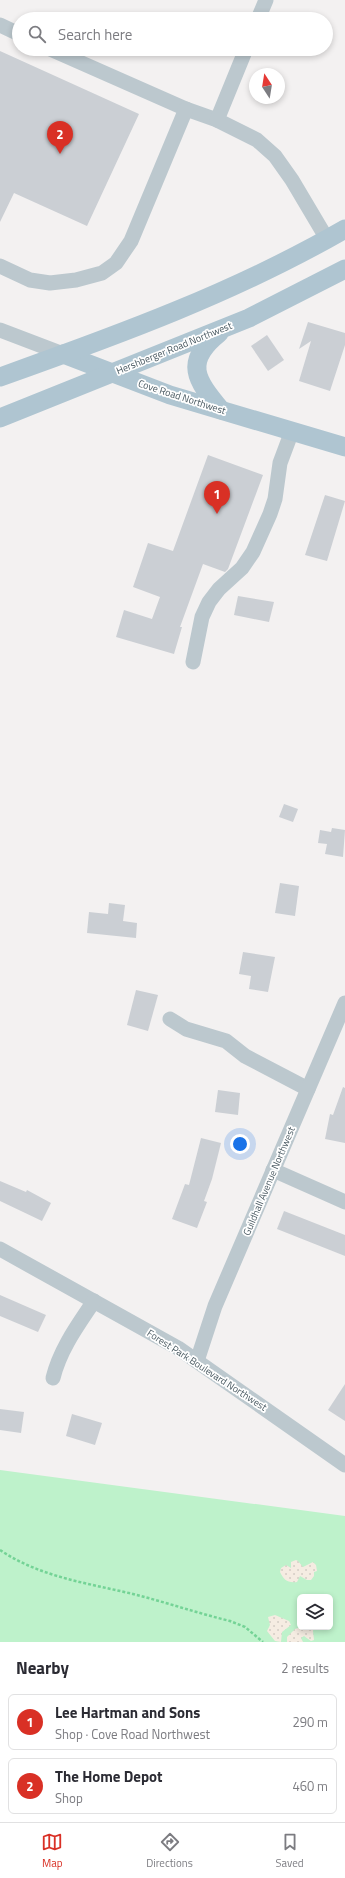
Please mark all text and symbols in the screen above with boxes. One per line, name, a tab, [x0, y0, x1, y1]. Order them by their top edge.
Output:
search box	[12, 12, 333, 56]
icon: search	[26, 23, 48, 45]
text: Search here	[58, 23, 132, 46]
north arrow	[249, 68, 285, 104]
pin: 2	[47, 121, 73, 154]
street label: Hershberger Road Northwest	[114, 318, 235, 378]
street label: Cove Road Northwest	[136, 376, 228, 418]
pin: 1	[204, 481, 230, 514]
street label: Guildhall Avenue Northwest	[239, 1124, 299, 1238]
your location	[230, 1134, 250, 1154]
street label: Forest Park Boulevard Northwest	[144, 1326, 270, 1415]
map controls	[297, 1594, 333, 1630]
button: layers	[297, 1594, 333, 1630]
text: Nearby	[16, 1655, 69, 1681]
text: 2 results	[281, 1658, 329, 1678]
text: Lee Hartman and Sons	[55, 1701, 200, 1724]
text: 1	[26, 1712, 34, 1732]
text: 290 m	[292, 1712, 328, 1732]
text: Shop · Cove Road Northwest	[55, 1724, 210, 1744]
text: The Home Depot	[55, 1765, 163, 1788]
text: 2	[26, 1776, 34, 1796]
text: 460 m	[292, 1776, 328, 1796]
text: Shop	[55, 1788, 83, 1808]
tab: Map	[41, 1831, 63, 1871]
tab: Directions	[146, 1831, 193, 1871]
tab: Saved	[276, 1831, 304, 1871]

